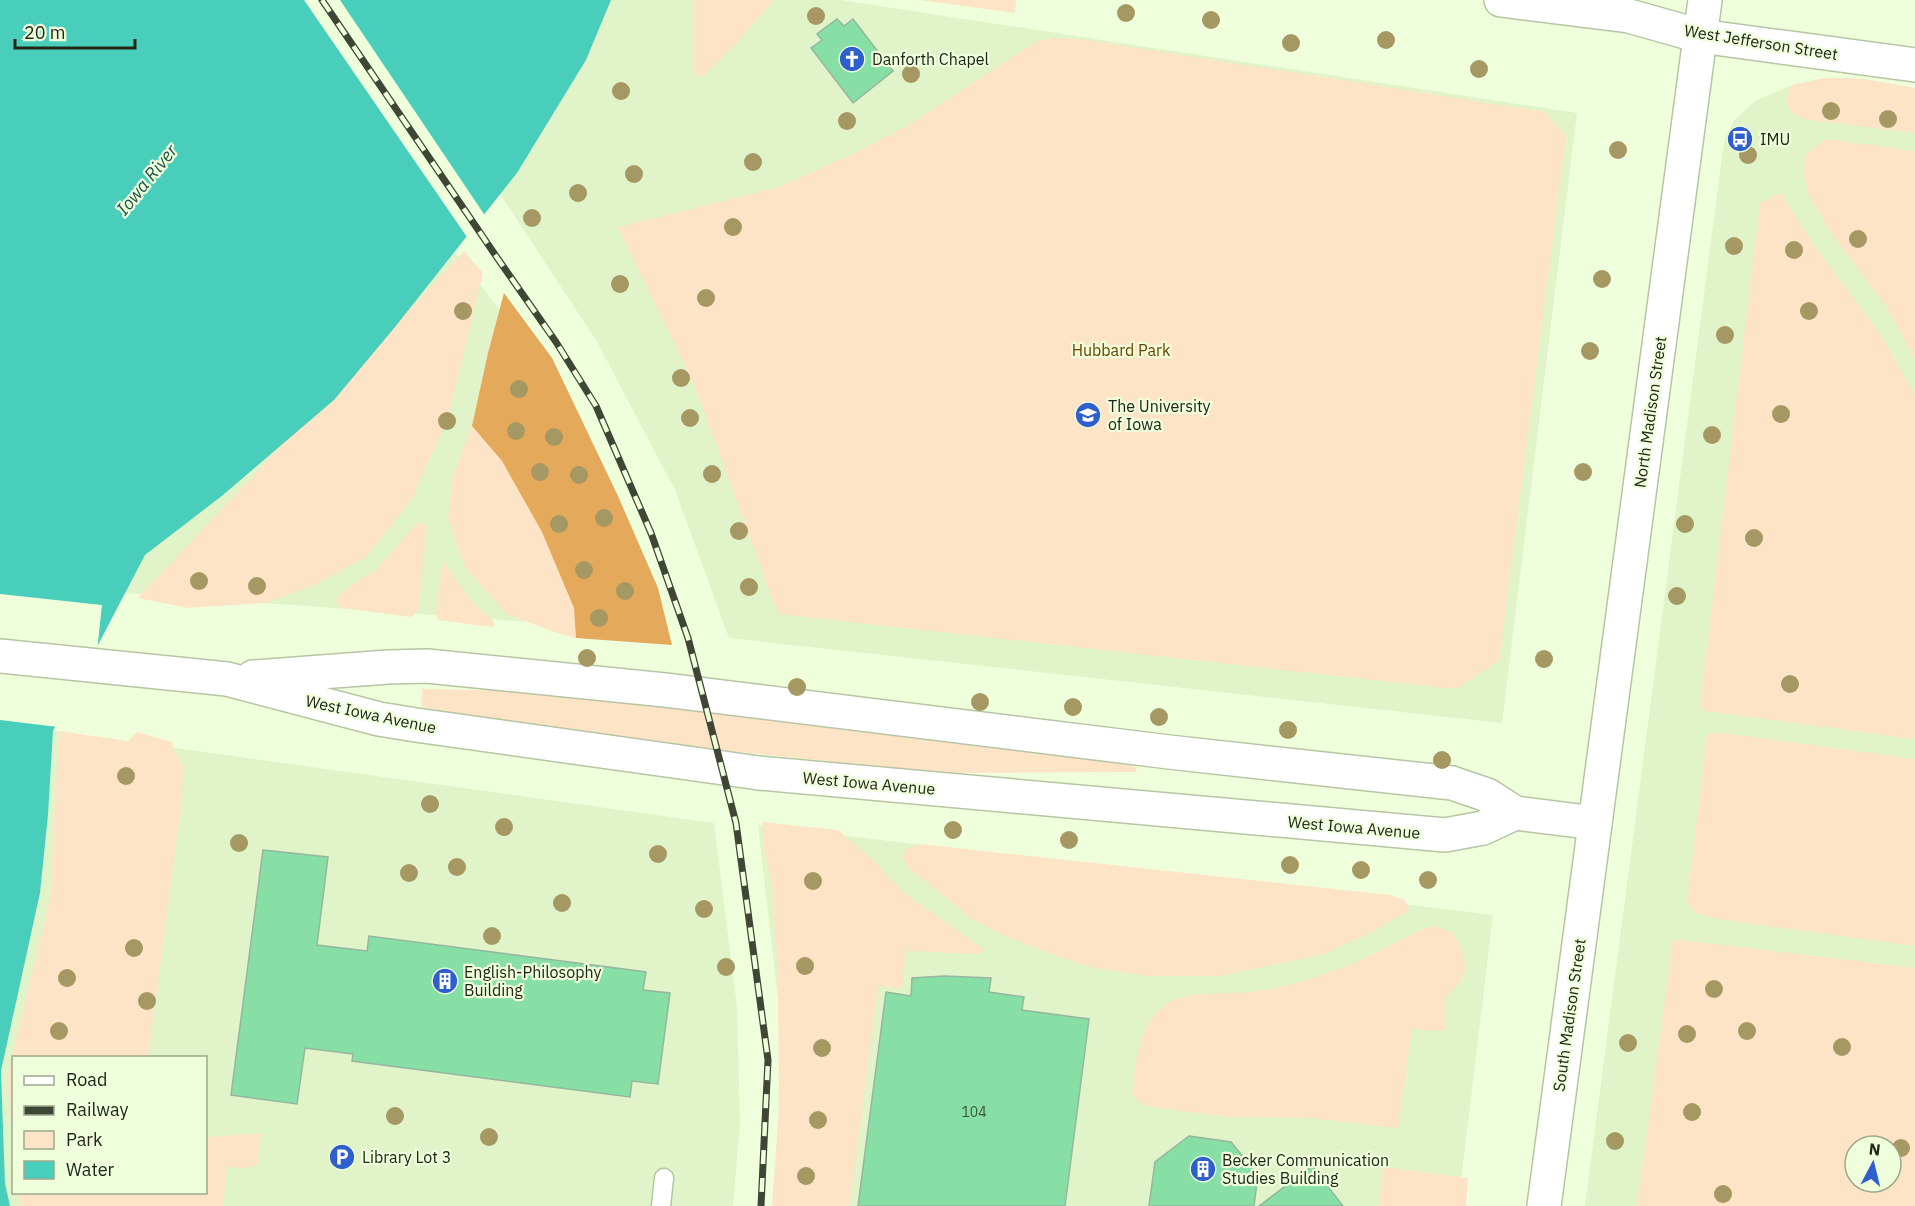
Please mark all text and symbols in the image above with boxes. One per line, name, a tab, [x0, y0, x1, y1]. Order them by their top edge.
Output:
scale bar	[15, 12, 135, 50]
street label: West Jefferson Street	[1683, 20, 1839, 64]
text: 20 m	[24, 21, 66, 44]
church icon: Danforth Chapel	[837, 44, 867, 74]
place label: Danforth Chapel	[872, 49, 989, 69]
bus stop icon: IMU	[1725, 124, 1755, 154]
place label: IMU	[1760, 129, 1790, 149]
water label: Iowa River	[111, 139, 182, 220]
street label: North Madison Street	[1629, 335, 1671, 489]
park label: Hubbard Park	[1072, 340, 1171, 360]
place label: The University of Iowa	[1108, 396, 1211, 434]
school or university icon: The University of Iowa	[1073, 400, 1103, 430]
street label: West Iowa Avenue	[304, 690, 438, 738]
street label: West Iowa Avenue	[802, 767, 936, 799]
street label: West Iowa Avenue	[1287, 811, 1421, 843]
street label: South Madison Street	[1548, 937, 1590, 1093]
place label: English-Philosophy Building	[464, 962, 602, 1000]
building icon: English-Philosophy Building	[430, 966, 460, 996]
legend	[12, 1056, 207, 1194]
text: Road	[66, 1068, 107, 1091]
text: Railway	[66, 1098, 128, 1121]
house number: 104	[961, 1103, 987, 1121]
text: Park	[66, 1128, 103, 1151]
north arrow	[1843, 1134, 1903, 1194]
text: N	[1868, 1138, 1882, 1160]
parking icon: Library Lot 3	[327, 1142, 357, 1172]
place label: Library Lot 3	[362, 1147, 451, 1167]
place label: Becker Communication Studies Building	[1222, 1150, 1389, 1188]
building icon: Becker Communication Studies Building	[1188, 1154, 1218, 1184]
text: Water	[66, 1158, 115, 1181]

